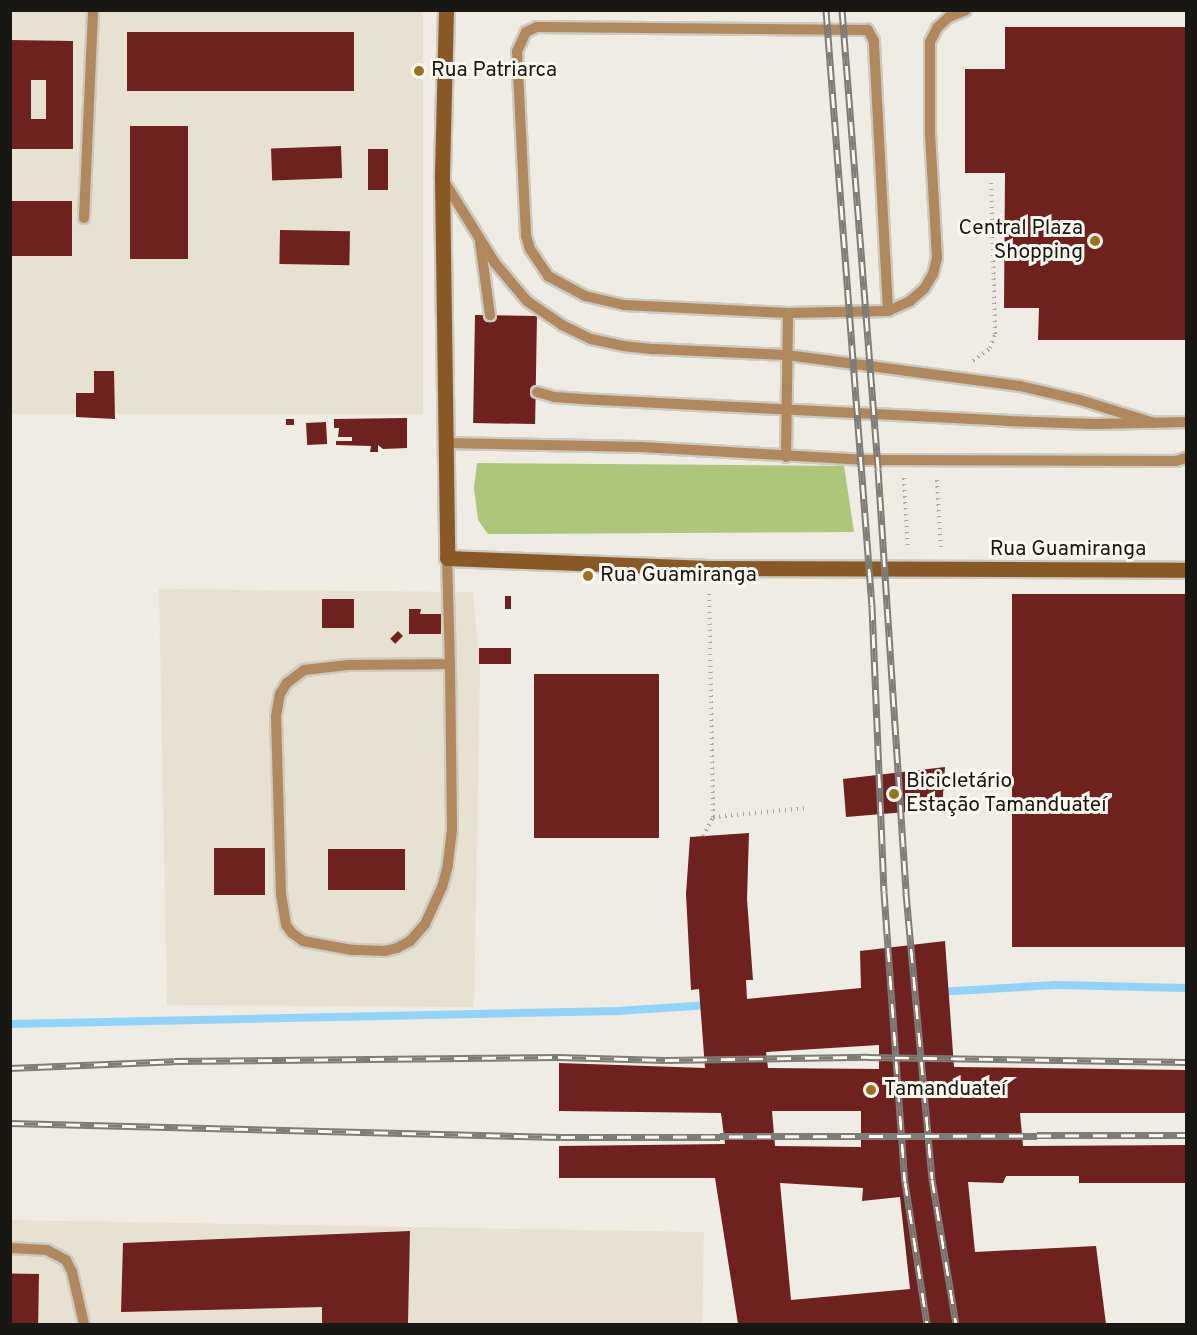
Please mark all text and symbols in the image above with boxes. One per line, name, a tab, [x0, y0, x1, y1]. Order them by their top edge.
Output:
place label: Rua Patriarca	[431, 58, 557, 84]
marker: Rua Patriarca	[412, 64, 426, 78]
place label: Central Plaza Shopping	[959, 216, 1083, 266]
marker: Central Plaza Shopping	[1088, 234, 1102, 248]
street label: Rua Guamiranga	[990, 537, 1146, 563]
place label: Rua Guamiranga	[600, 563, 757, 589]
marker: Rua Guamiranga	[581, 569, 595, 583]
place label: Bicicletário Estação Tamanduateí	[906, 769, 1107, 819]
marker: Bicicletário Estação Tamanduateí	[887, 787, 901, 801]
place label: Tamanduateí	[884, 1077, 1006, 1103]
marker: Tamanduateí	[862, 1081, 880, 1099]

